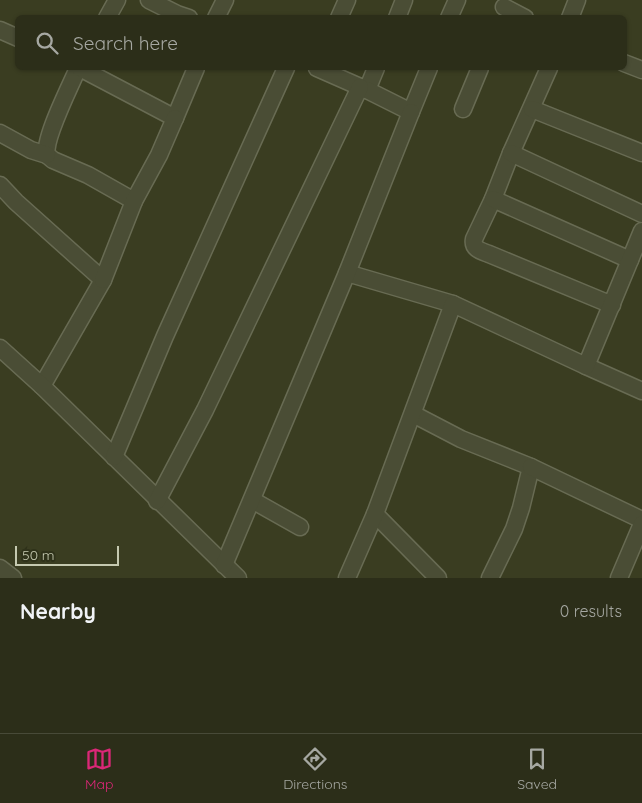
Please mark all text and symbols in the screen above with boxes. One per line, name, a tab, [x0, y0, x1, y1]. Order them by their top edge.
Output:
search box	[15, 15, 627, 70]
icon: search	[33, 29, 61, 57]
text: Search here	[73, 31, 178, 55]
scale bar	[15, 543, 119, 566]
text: 50 m	[22, 546, 55, 564]
text: Nearby	[20, 598, 96, 624]
text: 0 results	[560, 601, 622, 621]
tab: Map	[85, 745, 113, 793]
tab: Directions	[283, 745, 347, 793]
tab: Saved	[517, 745, 557, 793]

